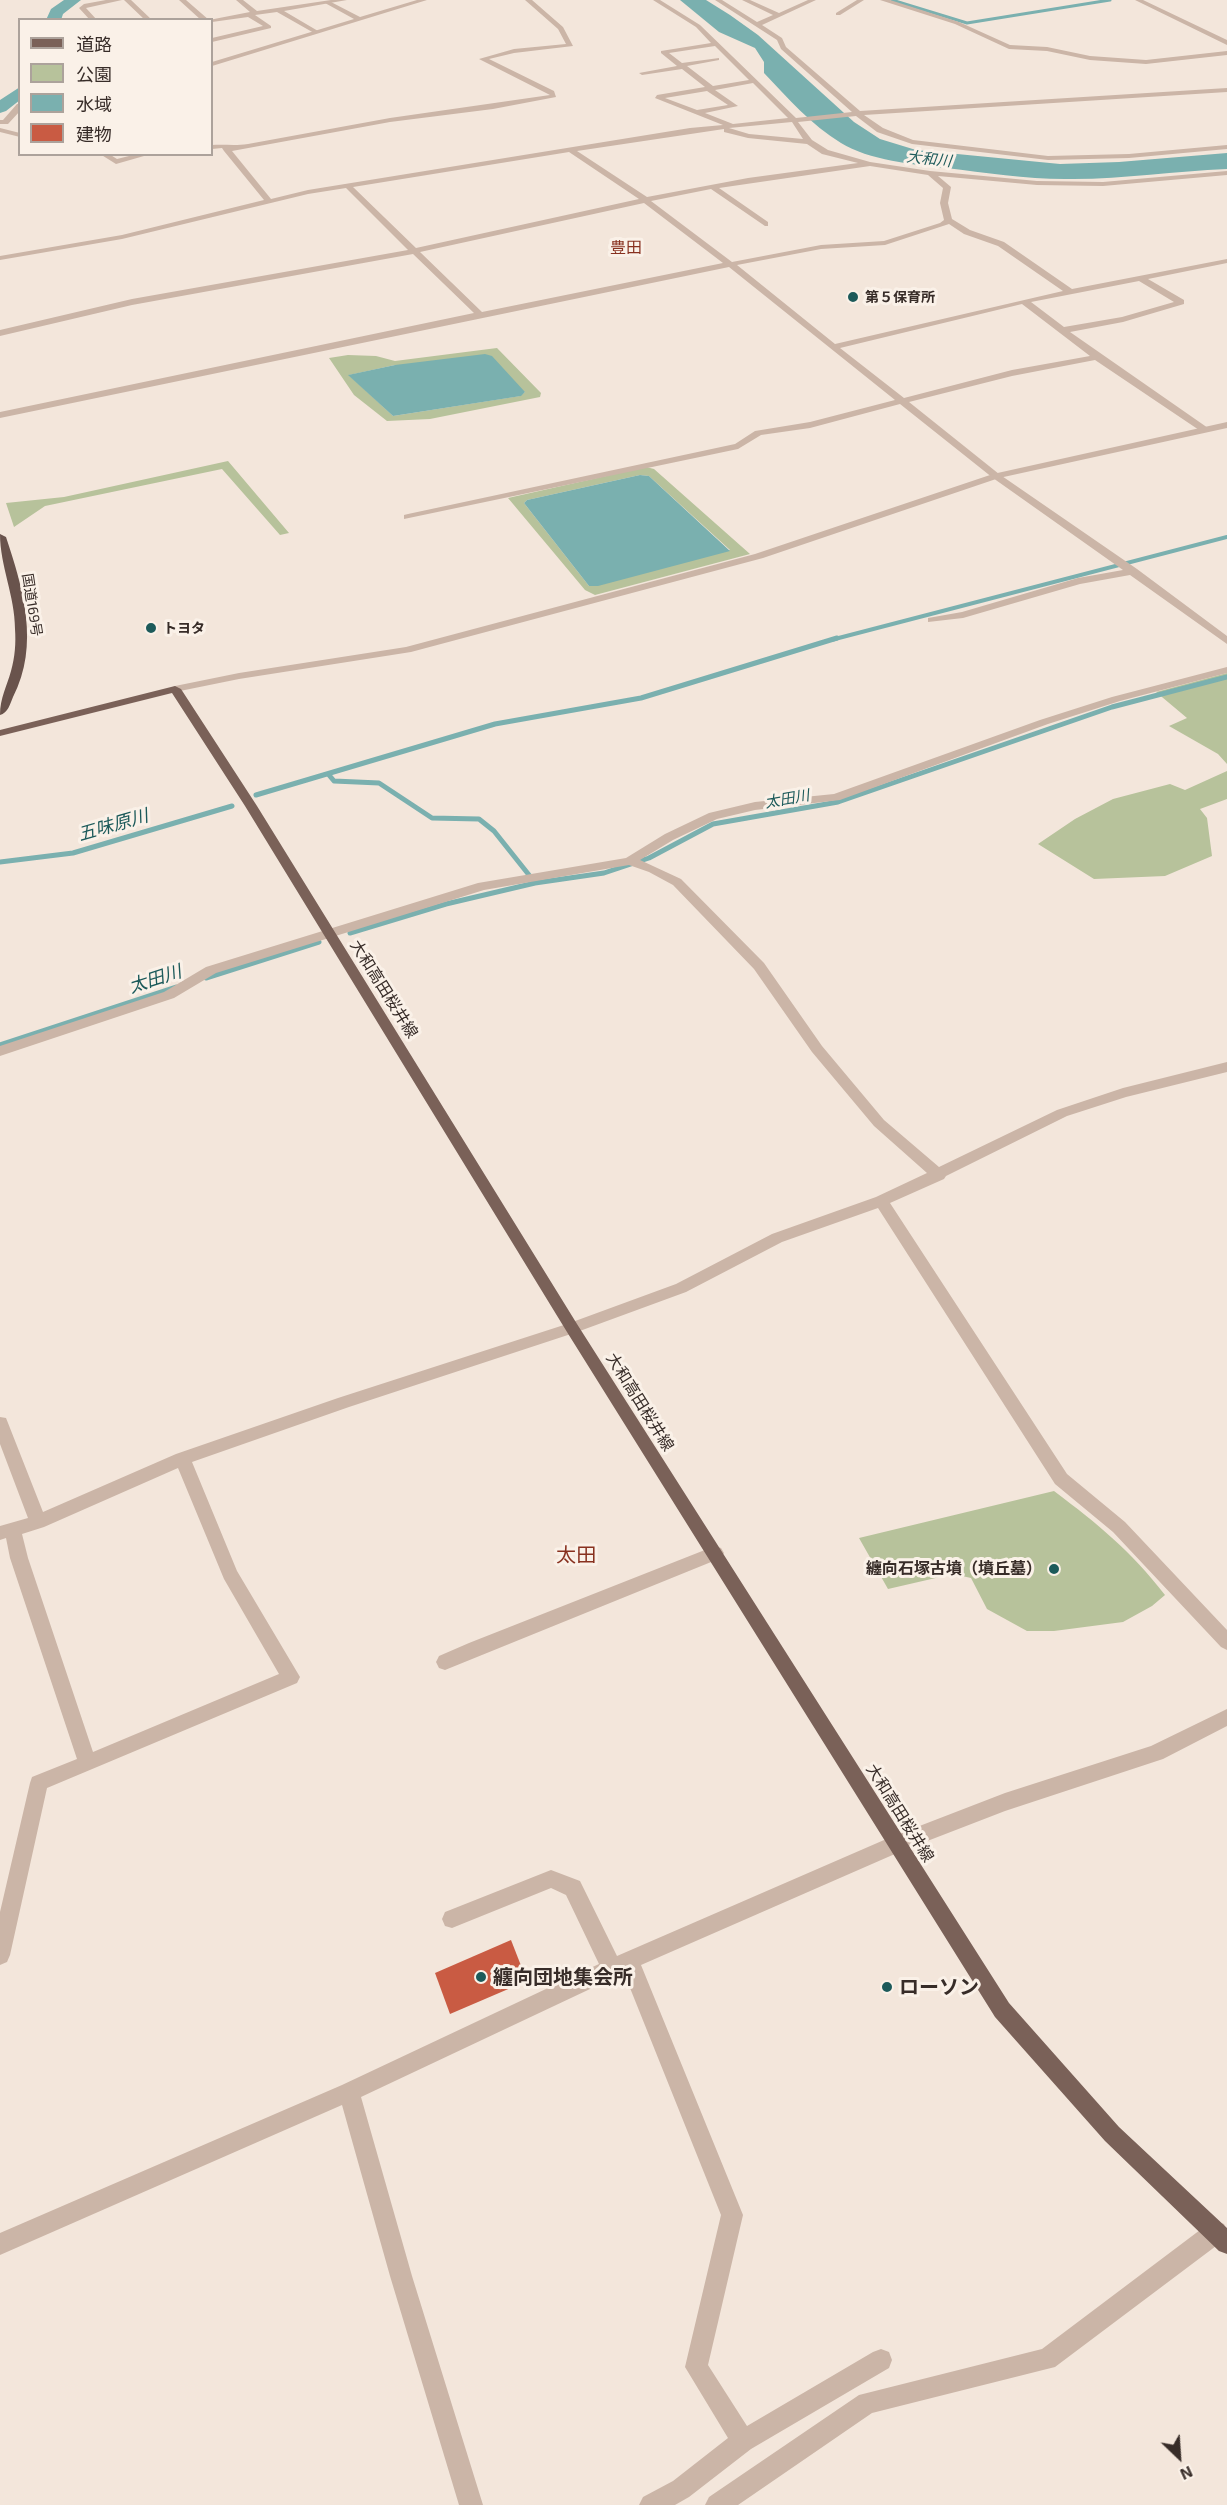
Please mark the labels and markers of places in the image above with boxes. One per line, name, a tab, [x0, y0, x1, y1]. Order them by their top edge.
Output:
place label: 第５保育所	[865, 289, 935, 305]
marker: 第５保育所	[846, 290, 860, 304]
place label: トヨタ	[163, 620, 205, 636]
marker: トヨタ	[144, 621, 158, 635]
place label: 纏向石塚古墳（墳丘墓）	[866, 1559, 1042, 1579]
marker: 纏向石塚古墳（墳丘墓）	[1047, 1562, 1061, 1576]
place label: 纏向団地集会所	[493, 1965, 633, 1989]
marker: 纏向団地集会所	[474, 1970, 488, 1984]
place label: ローソン	[899, 1975, 979, 1999]
marker: ローソン	[880, 1980, 894, 1994]

